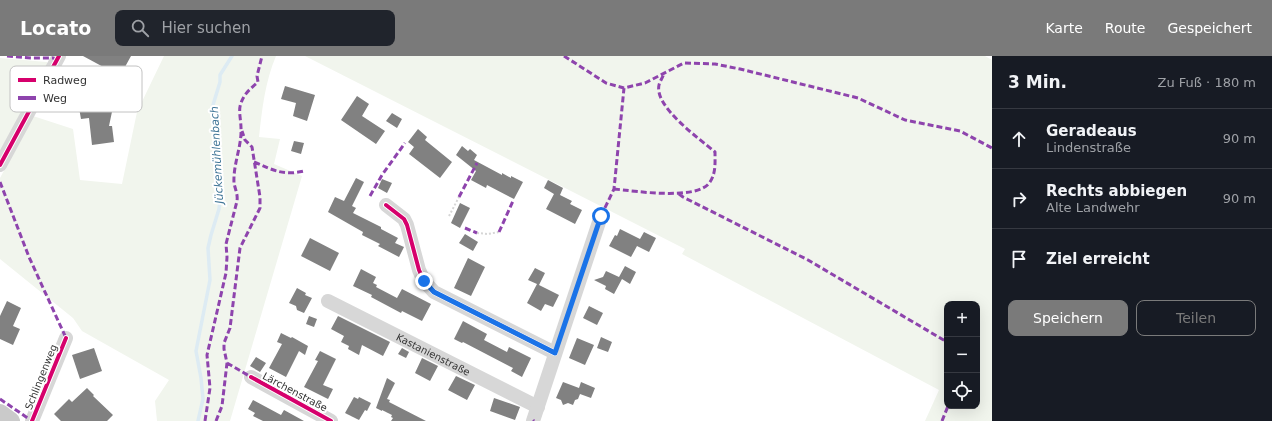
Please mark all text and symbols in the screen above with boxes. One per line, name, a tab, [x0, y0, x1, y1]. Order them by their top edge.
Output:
search box	[115, 10, 395, 46]
text: Locato	[20, 17, 91, 39]
icon: search	[129, 17, 151, 39]
text: Hier suchen	[161, 19, 251, 37]
text: Karte	[1045, 20, 1083, 36]
text: Route	[1105, 20, 1145, 36]
text: Gespeichert	[1167, 20, 1252, 36]
legend	[10, 66, 142, 112]
text: 3 Min.	[1008, 72, 1067, 92]
text: Radweg	[43, 74, 87, 87]
text: Zu Fuß · 180 m	[1158, 75, 1256, 90]
text: Weg	[43, 92, 67, 105]
water label: Jückemühlenbach	[208, 106, 226, 206]
text: Geradeaus	[1046, 122, 1137, 140]
icon: ahead	[1008, 128, 1030, 150]
text: 90 m	[1223, 131, 1256, 146]
text: Lindenstraße	[1046, 140, 1131, 155]
text: Rechts abbiegen	[1046, 182, 1187, 200]
icon: right	[1008, 188, 1030, 210]
text: 90 m	[1223, 191, 1256, 206]
text: Alte Landwehr	[1046, 200, 1140, 215]
route start	[592, 207, 610, 225]
icon: arrive	[1008, 248, 1030, 270]
text: Ziel erreicht	[1046, 250, 1150, 268]
route end	[415, 272, 433, 290]
button: Speichern	[1008, 300, 1128, 336]
button: Teilen	[1136, 300, 1256, 336]
map controls	[944, 301, 980, 409]
button: +	[944, 301, 980, 337]
street label: Kastanienstraße	[395, 331, 472, 377]
button: −	[944, 337, 980, 373]
street label: Schlingenweg	[23, 343, 59, 411]
street label: Lärchenstraße	[261, 370, 329, 414]
button: locate	[944, 373, 980, 409]

